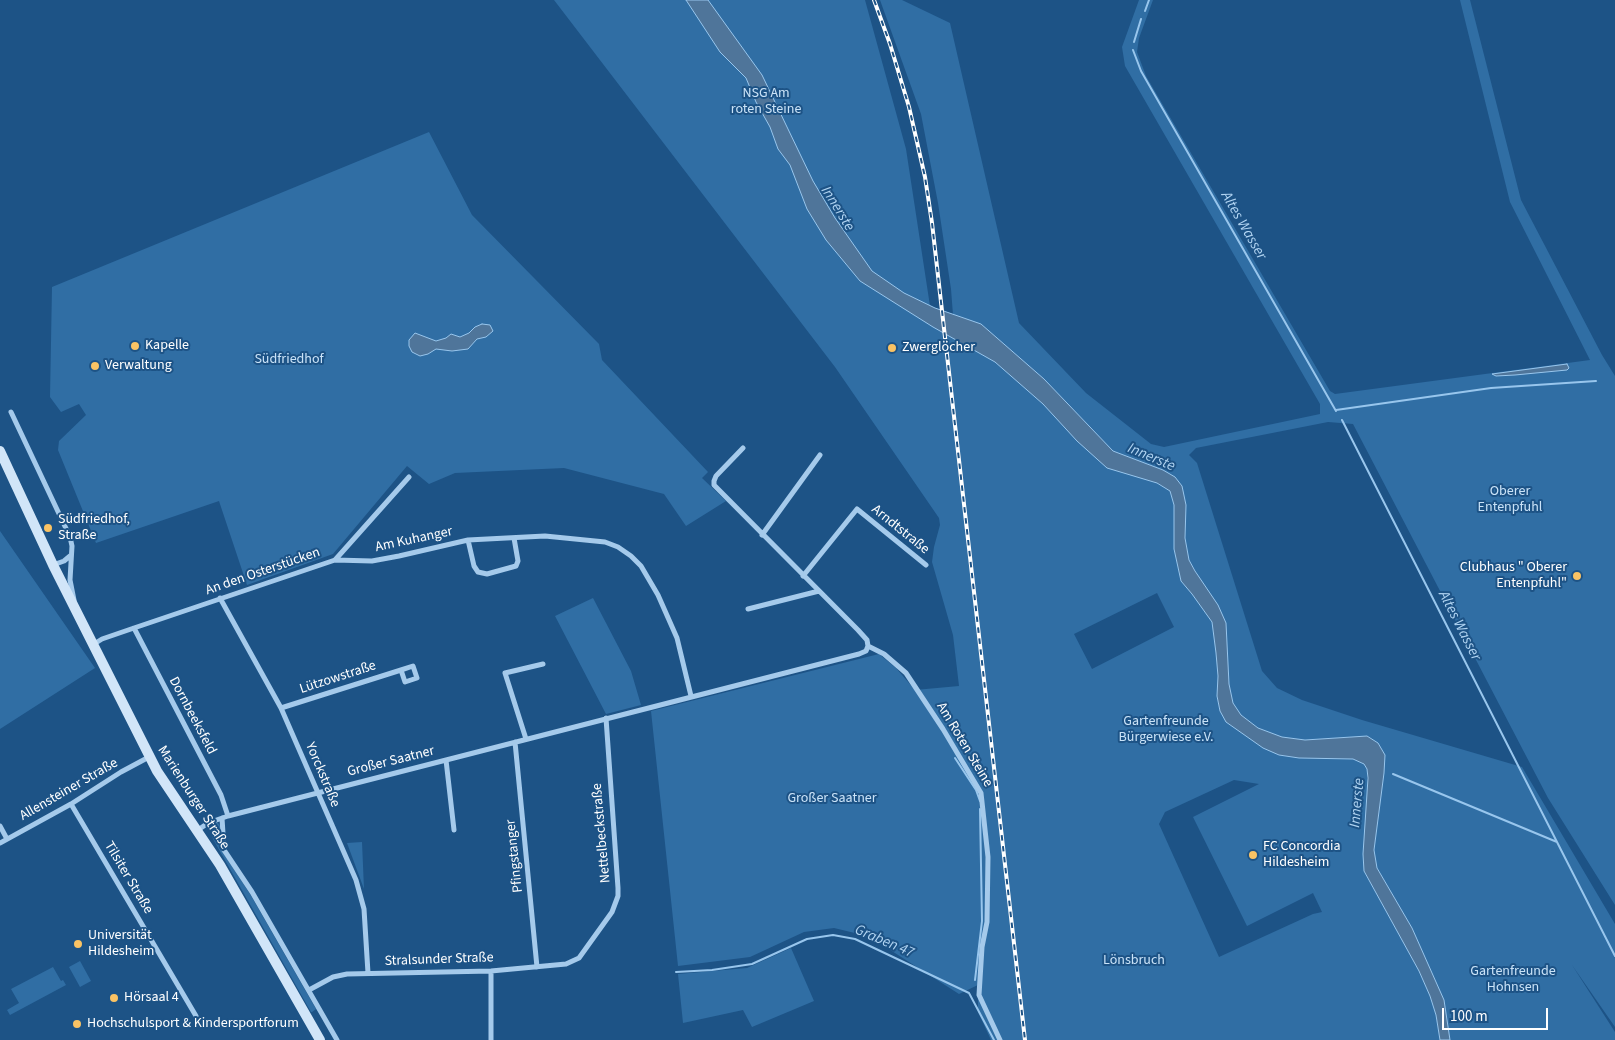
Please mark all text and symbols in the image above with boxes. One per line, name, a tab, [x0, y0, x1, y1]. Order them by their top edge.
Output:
park label: NSG Am roten Steine	[731, 86, 801, 118]
water label: Innerste	[816, 183, 858, 235]
water label: Altes Wasser	[1216, 189, 1270, 263]
place label: Kapelle	[145, 338, 189, 354]
marker: Kapelle	[129, 340, 141, 352]
place label: Zwerglöcher	[902, 340, 975, 356]
marker: Zwerglöcher	[886, 342, 898, 354]
park label: Südfriedhof	[254, 352, 324, 368]
place label: Verwaltung	[105, 358, 172, 374]
marker: Verwaltung	[89, 360, 101, 372]
water label: Innerste	[1125, 440, 1177, 476]
park label: Oberer Entenpfuhl	[1478, 484, 1542, 516]
street label: Arndtstraße	[868, 502, 932, 558]
place label: Südfriedhof, Straße	[58, 512, 130, 544]
marker: Südfriedhof, Straße	[42, 522, 54, 534]
street label: Am Kuhanger	[374, 524, 454, 556]
street label: An den Osterstücken	[204, 545, 322, 599]
place label: Clubhaus " Oberer Entenpfuhl"	[1460, 560, 1567, 592]
marker: Clubhaus " Oberer Entenpfuhl"	[1571, 570, 1583, 582]
water label: Altes Wasser	[1434, 588, 1484, 664]
street label: Lützowstraße	[298, 658, 378, 698]
street label: Dornbeeksfeld	[165, 674, 219, 758]
street label: Am Roten Steine	[932, 700, 996, 790]
park label: Gartenfreunde Bürgerwiese e.V.	[1119, 714, 1213, 746]
street label: Yorckstraße	[301, 740, 343, 810]
street label: Marienburger Straße	[153, 743, 233, 853]
street label: Großer Saatner	[346, 743, 436, 781]
street label: Allensteiner Straße	[17, 755, 121, 825]
water label: Innerste	[1347, 777, 1369, 829]
street label: Nettelbeckstraße	[589, 782, 615, 884]
park label: Großer Saatner	[787, 791, 877, 807]
street label: Pfingstanger	[503, 819, 527, 893]
street label: Tilsiter Straße	[100, 839, 156, 917]
place label: FC Concordia Hildesheim	[1263, 839, 1340, 872]
marker: FC Concordia Hildesheim	[1247, 849, 1259, 861]
water label: Graben 47	[852, 922, 916, 962]
place label: Universität Hildesheim	[88, 928, 154, 960]
marker: Universität Hildesheim	[72, 938, 84, 950]
street label: Stralsunder Straße	[384, 950, 494, 970]
park label: Lönsbruch	[1103, 953, 1165, 969]
park label: Gartenfreunde Hohnsen	[1470, 964, 1556, 996]
place label: Hörsaal 4	[124, 990, 179, 1006]
marker: Hörsaal 4	[108, 992, 120, 1004]
scale bar	[1445, 998, 1551, 1030]
text: 100 m	[1450, 1006, 1488, 1027]
place label: Hochschulsport & Kindersportforum	[87, 1016, 299, 1032]
marker: Hochschulsport & Kindersportforum	[71, 1018, 83, 1030]

